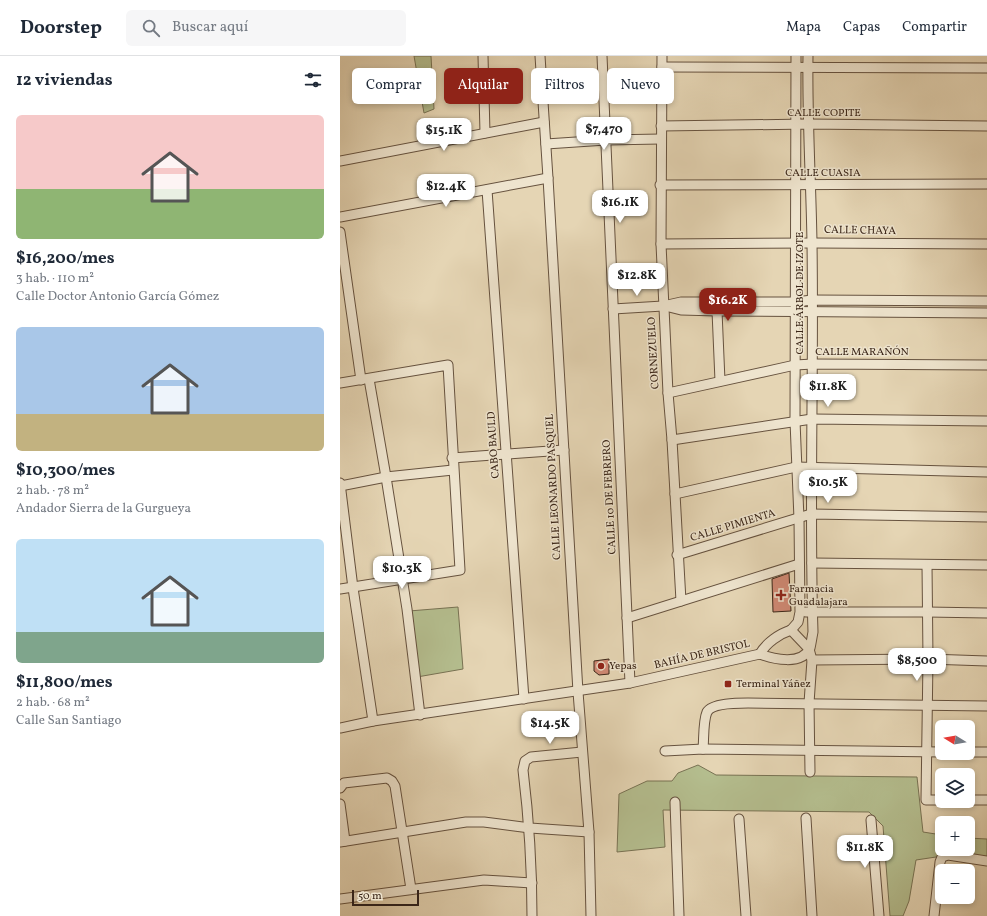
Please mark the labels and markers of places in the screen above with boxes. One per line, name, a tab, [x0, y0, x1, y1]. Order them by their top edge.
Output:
pin: $7,470	[571, 117, 637, 151]
pin: $15.1K	[411, 118, 477, 152]
pin: $12.4K	[413, 174, 479, 208]
pin: $16.1K	[587, 190, 653, 224]
pin: $12.8K	[604, 263, 670, 297]
pin: $16.2K	[695, 288, 761, 322]
pin: $11.8K	[795, 374, 861, 408]
pin: $10.5K	[795, 470, 861, 504]
pin: $10.3K	[369, 556, 435, 590]
place label: Farmacia Guadalajara	[789, 582, 848, 610]
marker: Farmacia Guadalajara	[776, 590, 786, 600]
pin: $8,500	[884, 648, 950, 682]
place label: Yepas	[609, 659, 637, 674]
marker: Yepas	[596, 661, 606, 671]
place label: Terminal Yáñez	[736, 677, 811, 692]
marker: Terminal Yáñez	[723, 679, 733, 689]
pin: $14.5K	[517, 711, 583, 745]
pin: $11.8K	[832, 835, 898, 869]

